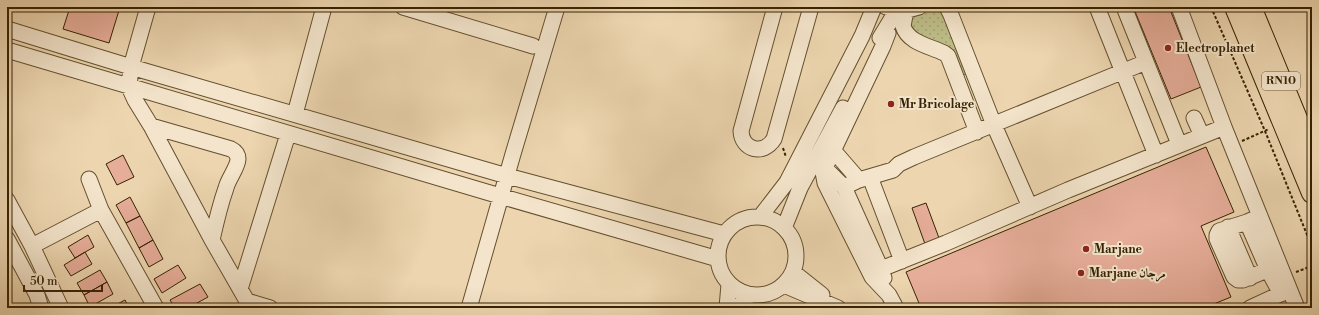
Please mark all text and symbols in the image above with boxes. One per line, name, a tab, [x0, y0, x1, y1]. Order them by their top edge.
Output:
place label: Electroplanet	[1176, 41, 1255, 56]
marker: Electroplanet	[1163, 43, 1173, 53]
road number: RN10	[1262, 72, 1300, 90]
place label: Mr Bricolage	[899, 97, 975, 112]
marker: Mr Bricolage	[886, 99, 896, 109]
place label: Marjane	[1094, 242, 1143, 257]
marker: Marjane	[1081, 244, 1091, 254]
place label: Marjane مرجان	[1089, 266, 1166, 282]
scale bar	[24, 267, 102, 293]
marker: Marjane مرجان	[1076, 268, 1086, 278]
text: 50 m	[30, 274, 58, 289]

